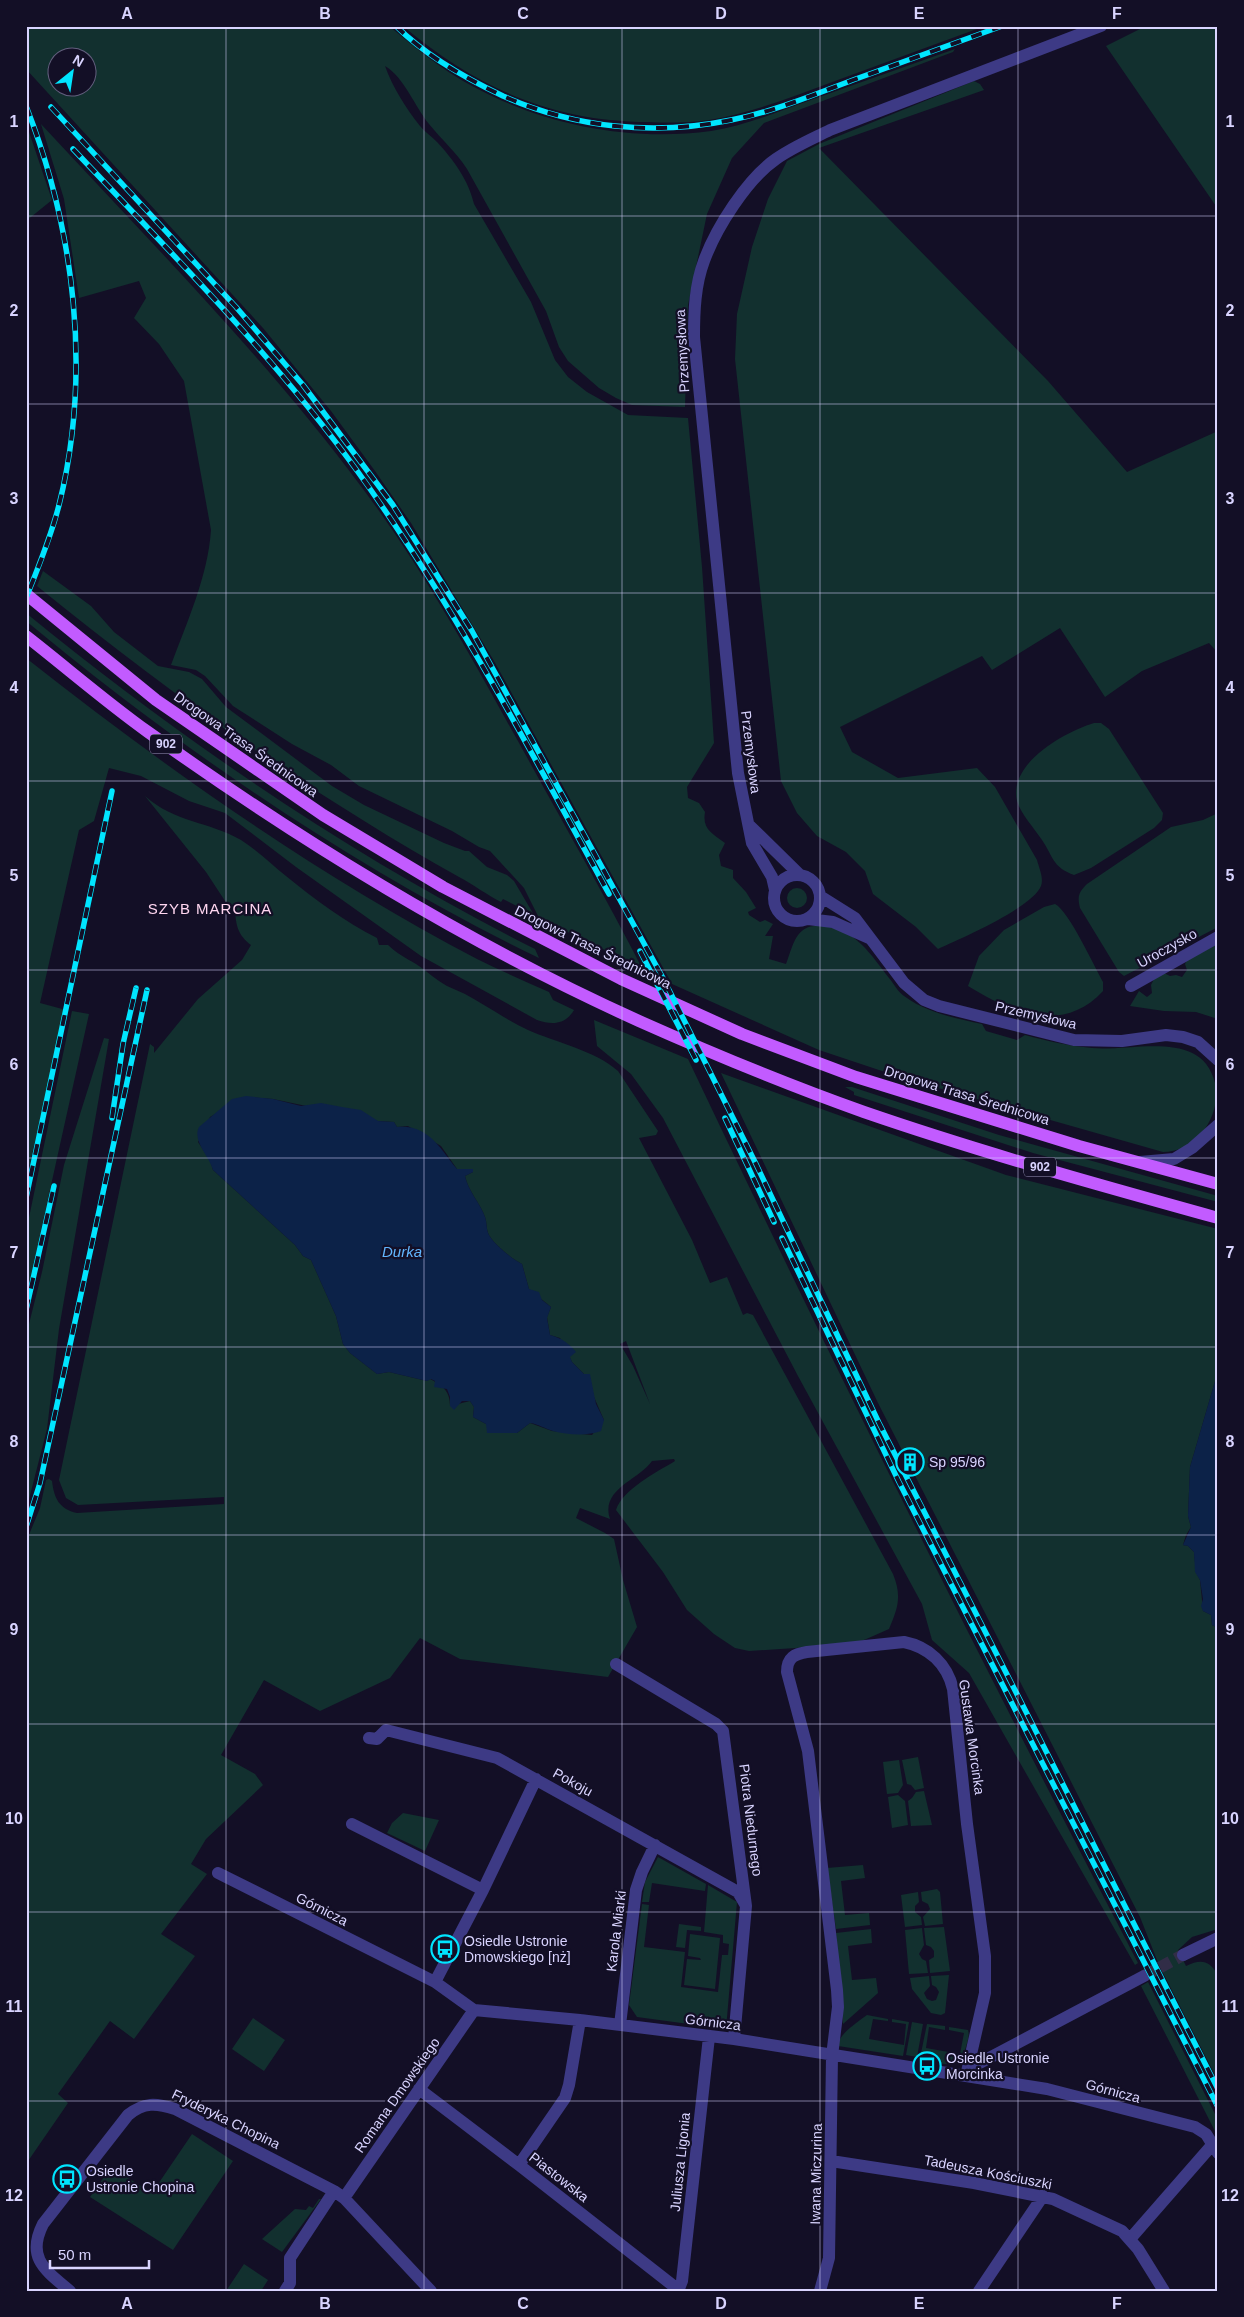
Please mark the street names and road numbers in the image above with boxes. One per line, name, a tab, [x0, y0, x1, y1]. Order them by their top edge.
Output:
street label: Przemysłowa	[672, 309, 692, 393]
street label: Drogowa Trasa Średnicowa	[171, 687, 322, 800]
street label: Przemysłowa	[738, 710, 764, 794]
road number: 902	[150, 734, 182, 754]
street label: Drogowa Trasa Średnicowa	[512, 901, 674, 992]
street label: Uroczysko	[1135, 925, 1200, 971]
street label: Przemysłowa	[994, 998, 1079, 1032]
street label: Drogowa Trasa Średnicowa	[882, 1061, 1052, 1128]
road number: 902	[1024, 1158, 1056, 1176]
street label: Gustawa Morcinka	[956, 1678, 988, 1796]
street label: Piotra Niedurnego	[736, 1763, 766, 1877]
street label: Pokoju	[550, 1765, 596, 1799]
street label: Górnicza	[293, 1889, 351, 1929]
street label: Karola Miarki	[603, 1889, 629, 1973]
street label: Górnicza	[684, 2011, 742, 2033]
street label: Romana Dmowskiego	[351, 2034, 443, 2156]
street label: Górnicza	[1084, 2076, 1142, 2106]
street label: Fryderyka Chopina	[169, 2086, 283, 2152]
street label: Juliusza Ligonia	[667, 2111, 693, 2212]
street label: Iwana Miczurina	[807, 2123, 825, 2225]
street label: Piastowska	[526, 2149, 592, 2205]
street label: Tadeusza Kościuszki	[923, 2152, 1053, 2192]

